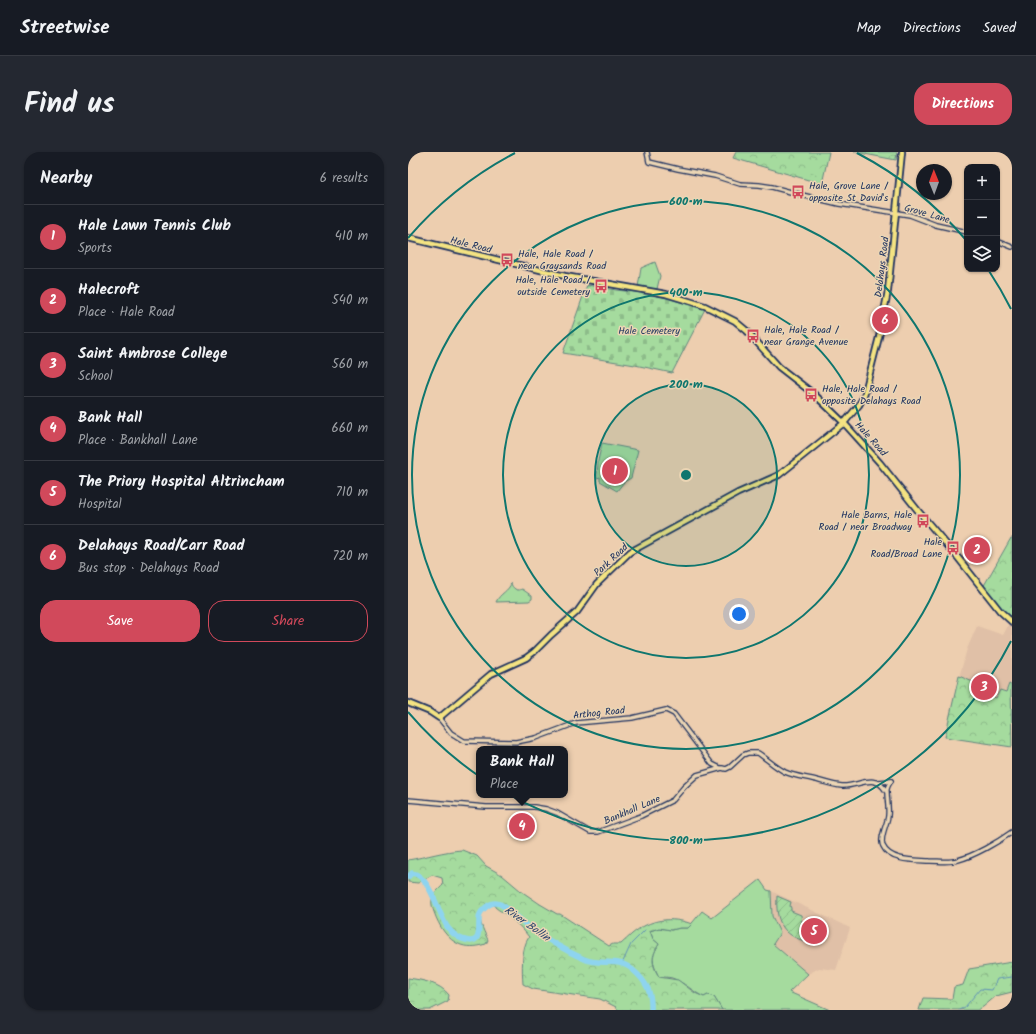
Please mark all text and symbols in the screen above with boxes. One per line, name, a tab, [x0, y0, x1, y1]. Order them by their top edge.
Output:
text: Streetwise	[20, 13, 110, 43]
text: Map	[856, 17, 881, 39]
text: Directions	[903, 17, 961, 39]
text: Saved	[983, 17, 1016, 39]
text: Find us	[24, 82, 115, 127]
button: Directions	[914, 83, 1012, 125]
north arrow	[916, 164, 952, 200]
map controls	[964, 164, 1000, 272]
button: +	[964, 164, 1000, 200]
text: Nearby	[40, 165, 92, 192]
text: 6 results	[320, 168, 368, 189]
place label: Hale, Grove Lane / opposite St David's	[809, 178, 889, 206]
bus stop icon: Hale, Grove Lane / opposite St David's	[790, 184, 806, 200]
text: 600 m	[669, 192, 703, 211]
street label: Grove Lane	[902, 200, 952, 228]
button: −	[964, 200, 1000, 236]
text: Hale Lawn Tennis Club	[78, 214, 231, 238]
text: 1	[51, 226, 55, 247]
text: 410 m	[335, 226, 368, 247]
street label: Hale Road	[448, 232, 494, 258]
street label: Delahays Road	[870, 235, 894, 298]
button: layers	[964, 236, 1000, 272]
text: Sports	[78, 238, 112, 259]
place label: Hale, Hale Road / near Graysands Road	[518, 246, 607, 274]
bus stop icon: Hale, Hale Road / near Graysands Road	[499, 252, 515, 268]
place label: Hale, Hale Road / outside Cemetery	[515, 272, 591, 300]
text: Halecroft	[78, 278, 140, 302]
bus stop icon: Hale, Hale Road / outside Cemetery	[593, 278, 609, 294]
text: 400 m	[669, 283, 703, 302]
text: 2	[49, 290, 57, 311]
text: 540 m	[332, 290, 368, 311]
text: Place · Hale Road	[78, 302, 175, 323]
pin: 6	[872, 305, 898, 335]
place label: Hale, Hale Road / near Grange Avenue	[764, 322, 848, 350]
park label: Hale Cemetery	[618, 323, 680, 339]
bus stop icon: Hale, Hale Road / near Grange Avenue	[745, 328, 761, 344]
text: Saint Ambrose College	[78, 342, 227, 366]
text: 3	[49, 354, 57, 375]
text: 560 m	[332, 354, 368, 375]
text: School	[78, 366, 113, 387]
text: 200 m	[669, 375, 703, 394]
place label: Hale, Hale Road / opposite Delahays Road	[822, 381, 922, 409]
bus stop icon: Hale, Hale Road / opposite Delahays Road	[803, 387, 819, 403]
text: Bank Hall	[78, 406, 142, 430]
text: 4	[49, 418, 57, 439]
text: 660 m	[331, 418, 368, 439]
street label: Hale Road	[851, 418, 892, 461]
text: Place · Bankhall Lane	[78, 430, 198, 451]
pin: 1	[602, 456, 628, 486]
centre of rings	[679, 468, 693, 482]
text: The Priory Hospital Altrincham	[78, 470, 284, 494]
text: 5	[50, 482, 56, 503]
text: 710 m	[336, 482, 368, 503]
text: Hospital	[78, 494, 122, 515]
place label: Hale Barns, Hale Road / near Broadway	[819, 507, 912, 535]
bus stop icon: Hale Barns, Hale Road / near Broadway	[915, 513, 931, 529]
text: Delahays Road/Carr Road	[78, 534, 245, 558]
place label: Hale Road/Broad Lane	[871, 534, 942, 562]
pin: 2	[964, 535, 990, 565]
street label: Park Road	[590, 539, 633, 580]
bus stop icon: Hale Road/Broad Lane	[945, 540, 961, 556]
text: 6	[49, 546, 57, 567]
text: 720 m	[332, 546, 368, 567]
text: Bus stop · Delahays Road	[78, 558, 219, 579]
button: Save	[40, 600, 200, 642]
button: Share	[208, 600, 368, 642]
your location	[729, 604, 749, 624]
pin: 3	[971, 672, 997, 702]
street label: Arthog Road	[572, 702, 627, 724]
popup	[476, 746, 568, 798]
text: Bank Hall	[490, 750, 554, 774]
text: Place	[490, 774, 518, 795]
street label: Bankhall Lane	[601, 791, 663, 829]
pin: 4	[509, 811, 535, 841]
text: 800 m	[669, 831, 703, 850]
water label: River Bollin	[500, 902, 555, 947]
pin: 5	[801, 916, 827, 946]

